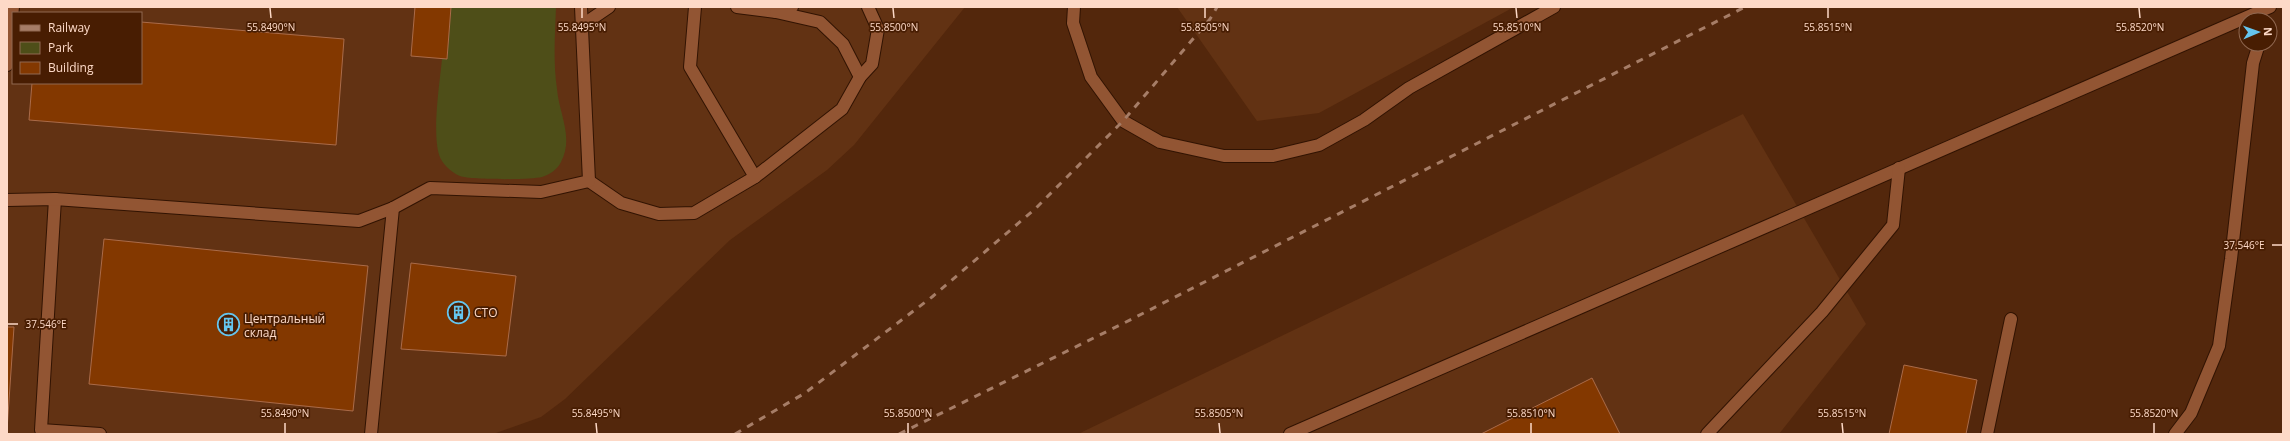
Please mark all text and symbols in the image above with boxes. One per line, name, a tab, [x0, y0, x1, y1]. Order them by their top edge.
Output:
legend	[12, 12, 142, 84]
north arrow	[2238, 12, 2278, 52]
text: Railway	[48, 19, 91, 36]
text: 55.8490°N	[247, 20, 295, 34]
text: 55.8495°N	[558, 20, 606, 34]
text: 55.8500°N	[870, 20, 918, 34]
text: 55.8505°N	[1181, 20, 1229, 34]
text: 55.8510°N	[1493, 20, 1541, 34]
text: 55.8515°N	[1804, 20, 1852, 34]
text: 55.8520°N	[2116, 20, 2164, 34]
text: N	[2261, 27, 2276, 36]
text: Park	[48, 39, 74, 56]
text: Building	[48, 59, 94, 76]
text: 37.546°E	[2223, 238, 2265, 252]
building icon: СТО	[445, 299, 471, 325]
place label: СТО	[474, 304, 498, 321]
place label: Центральный склад	[244, 310, 325, 341]
building icon: Центральный склад	[215, 312, 241, 338]
text: 37.546°E	[25, 317, 67, 331]
text: 55.8490°N	[261, 406, 309, 420]
text: 55.8495°N	[572, 406, 620, 420]
text: 55.8500°N	[884, 406, 932, 420]
text: 55.8505°N	[1195, 406, 1243, 420]
text: 55.8510°N	[1507, 406, 1555, 420]
text: 55.8515°N	[1818, 406, 1866, 420]
text: 55.8520°N	[2130, 406, 2178, 420]

